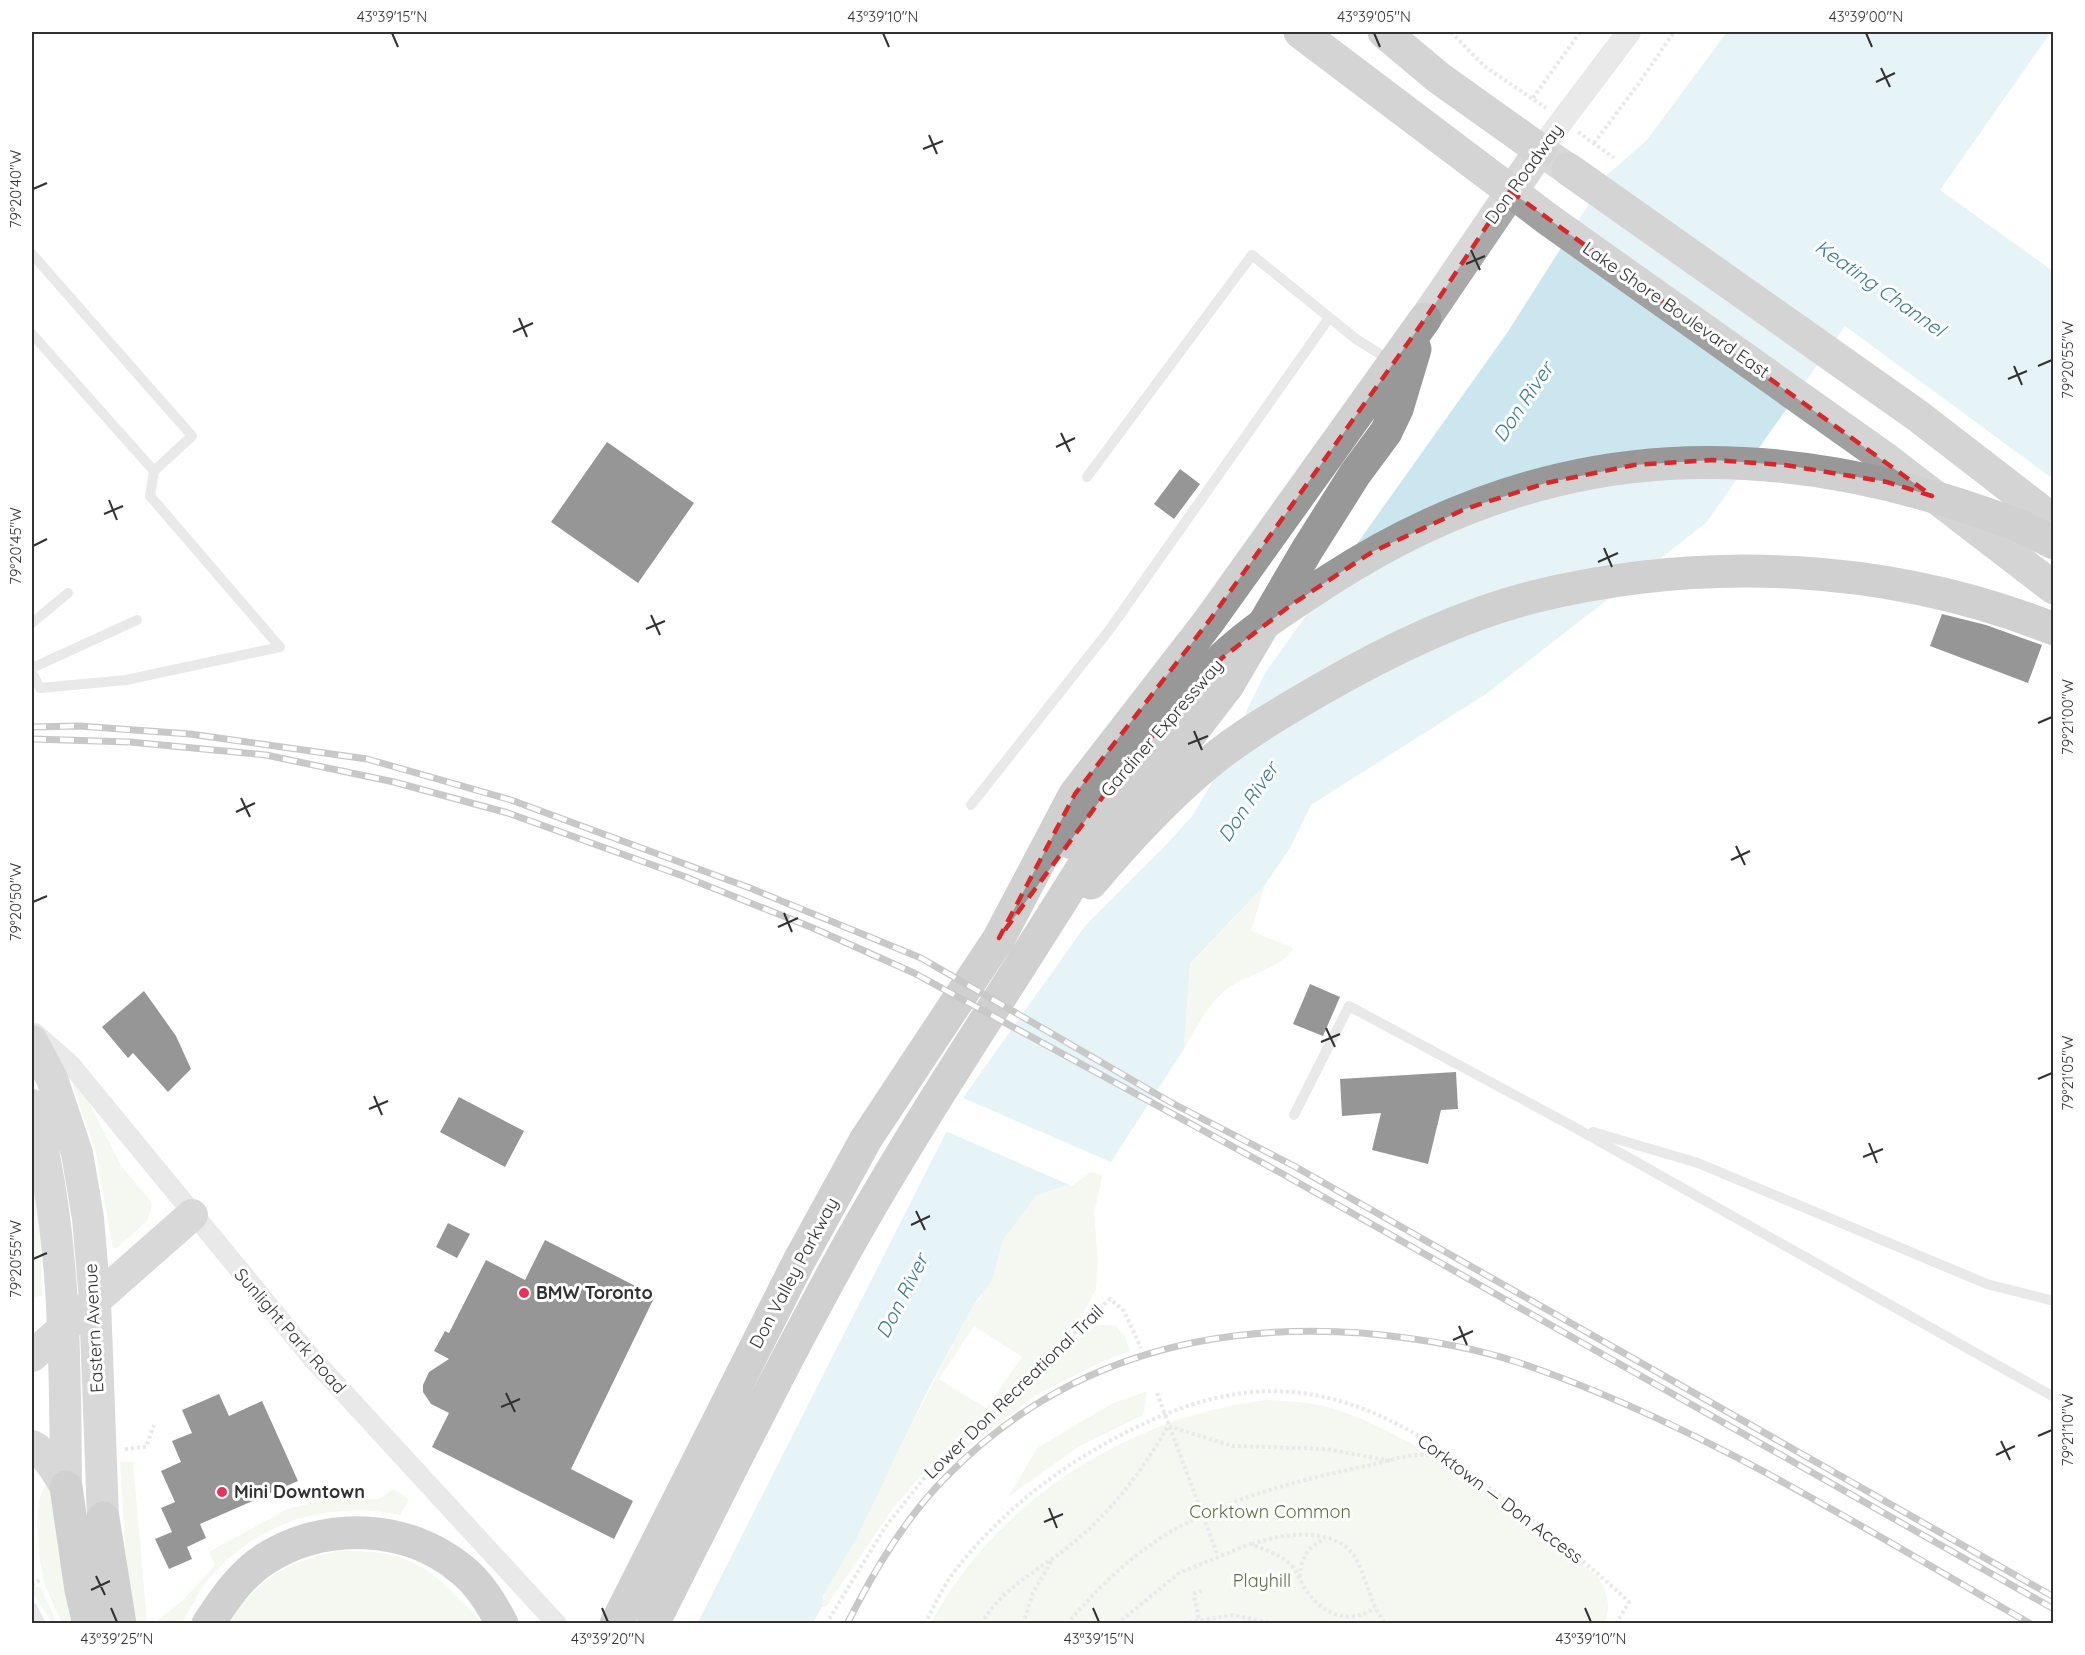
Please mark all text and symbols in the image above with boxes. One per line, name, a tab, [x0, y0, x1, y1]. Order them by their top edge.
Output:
text: 43°39'15"N	[357, 7, 427, 26]
text: 43°39'10"N	[847, 7, 919, 26]
text: 43°39'05"N	[1337, 7, 1411, 26]
text: 43°39'00"N	[1829, 7, 1903, 26]
street label: Don Roadway	[1479, 119, 1568, 228]
text: 79°20'40"W	[6, 149, 25, 228]
water label: Keating Channel	[1811, 234, 1952, 343]
street label: Lake Shore Boulevard East	[1578, 236, 1774, 383]
text: 79°20'55"W	[2058, 321, 2077, 399]
water label: Don River	[1487, 355, 1560, 446]
text: 79°20'45"W	[6, 507, 25, 585]
street label: Gardiner Expressway	[1095, 654, 1228, 801]
text: 79°21'00"W	[2058, 679, 2077, 755]
water label: Don River	[1212, 755, 1285, 846]
text: 79°20'50"W	[6, 862, 25, 941]
text: 79°21'05"W	[2058, 1035, 2077, 1111]
street label: Don Valley Parkway	[744, 1193, 843, 1352]
text: 79°20'55"W	[6, 1220, 25, 1298]
water label: Don River	[870, 1248, 934, 1342]
street label: Eastern Avenue	[79, 1263, 108, 1393]
street label: Sunlight Park Road	[230, 1263, 351, 1398]
place label: BMW Toronto	[536, 1281, 653, 1304]
marker: BMW Toronto	[517, 1286, 531, 1300]
street label: Lower Don Recreational Trail	[919, 1300, 1108, 1484]
text: 79°21'10"W	[2058, 1393, 2077, 1466]
street label: Corktown — Don Access	[1413, 1429, 1588, 1568]
place label: Mini Downtown	[234, 1480, 365, 1503]
marker: Mini Downtown	[215, 1485, 229, 1499]
park label: Corktown Common	[1189, 1500, 1351, 1523]
park label: Playhill	[1233, 1569, 1291, 1592]
text: 43°39'25"N	[80, 1629, 154, 1648]
text: 43°39'20"N	[571, 1629, 645, 1648]
text: 43°39'15"N	[1064, 1629, 1134, 1648]
text: 43°39'10"N	[1555, 1629, 1627, 1648]

